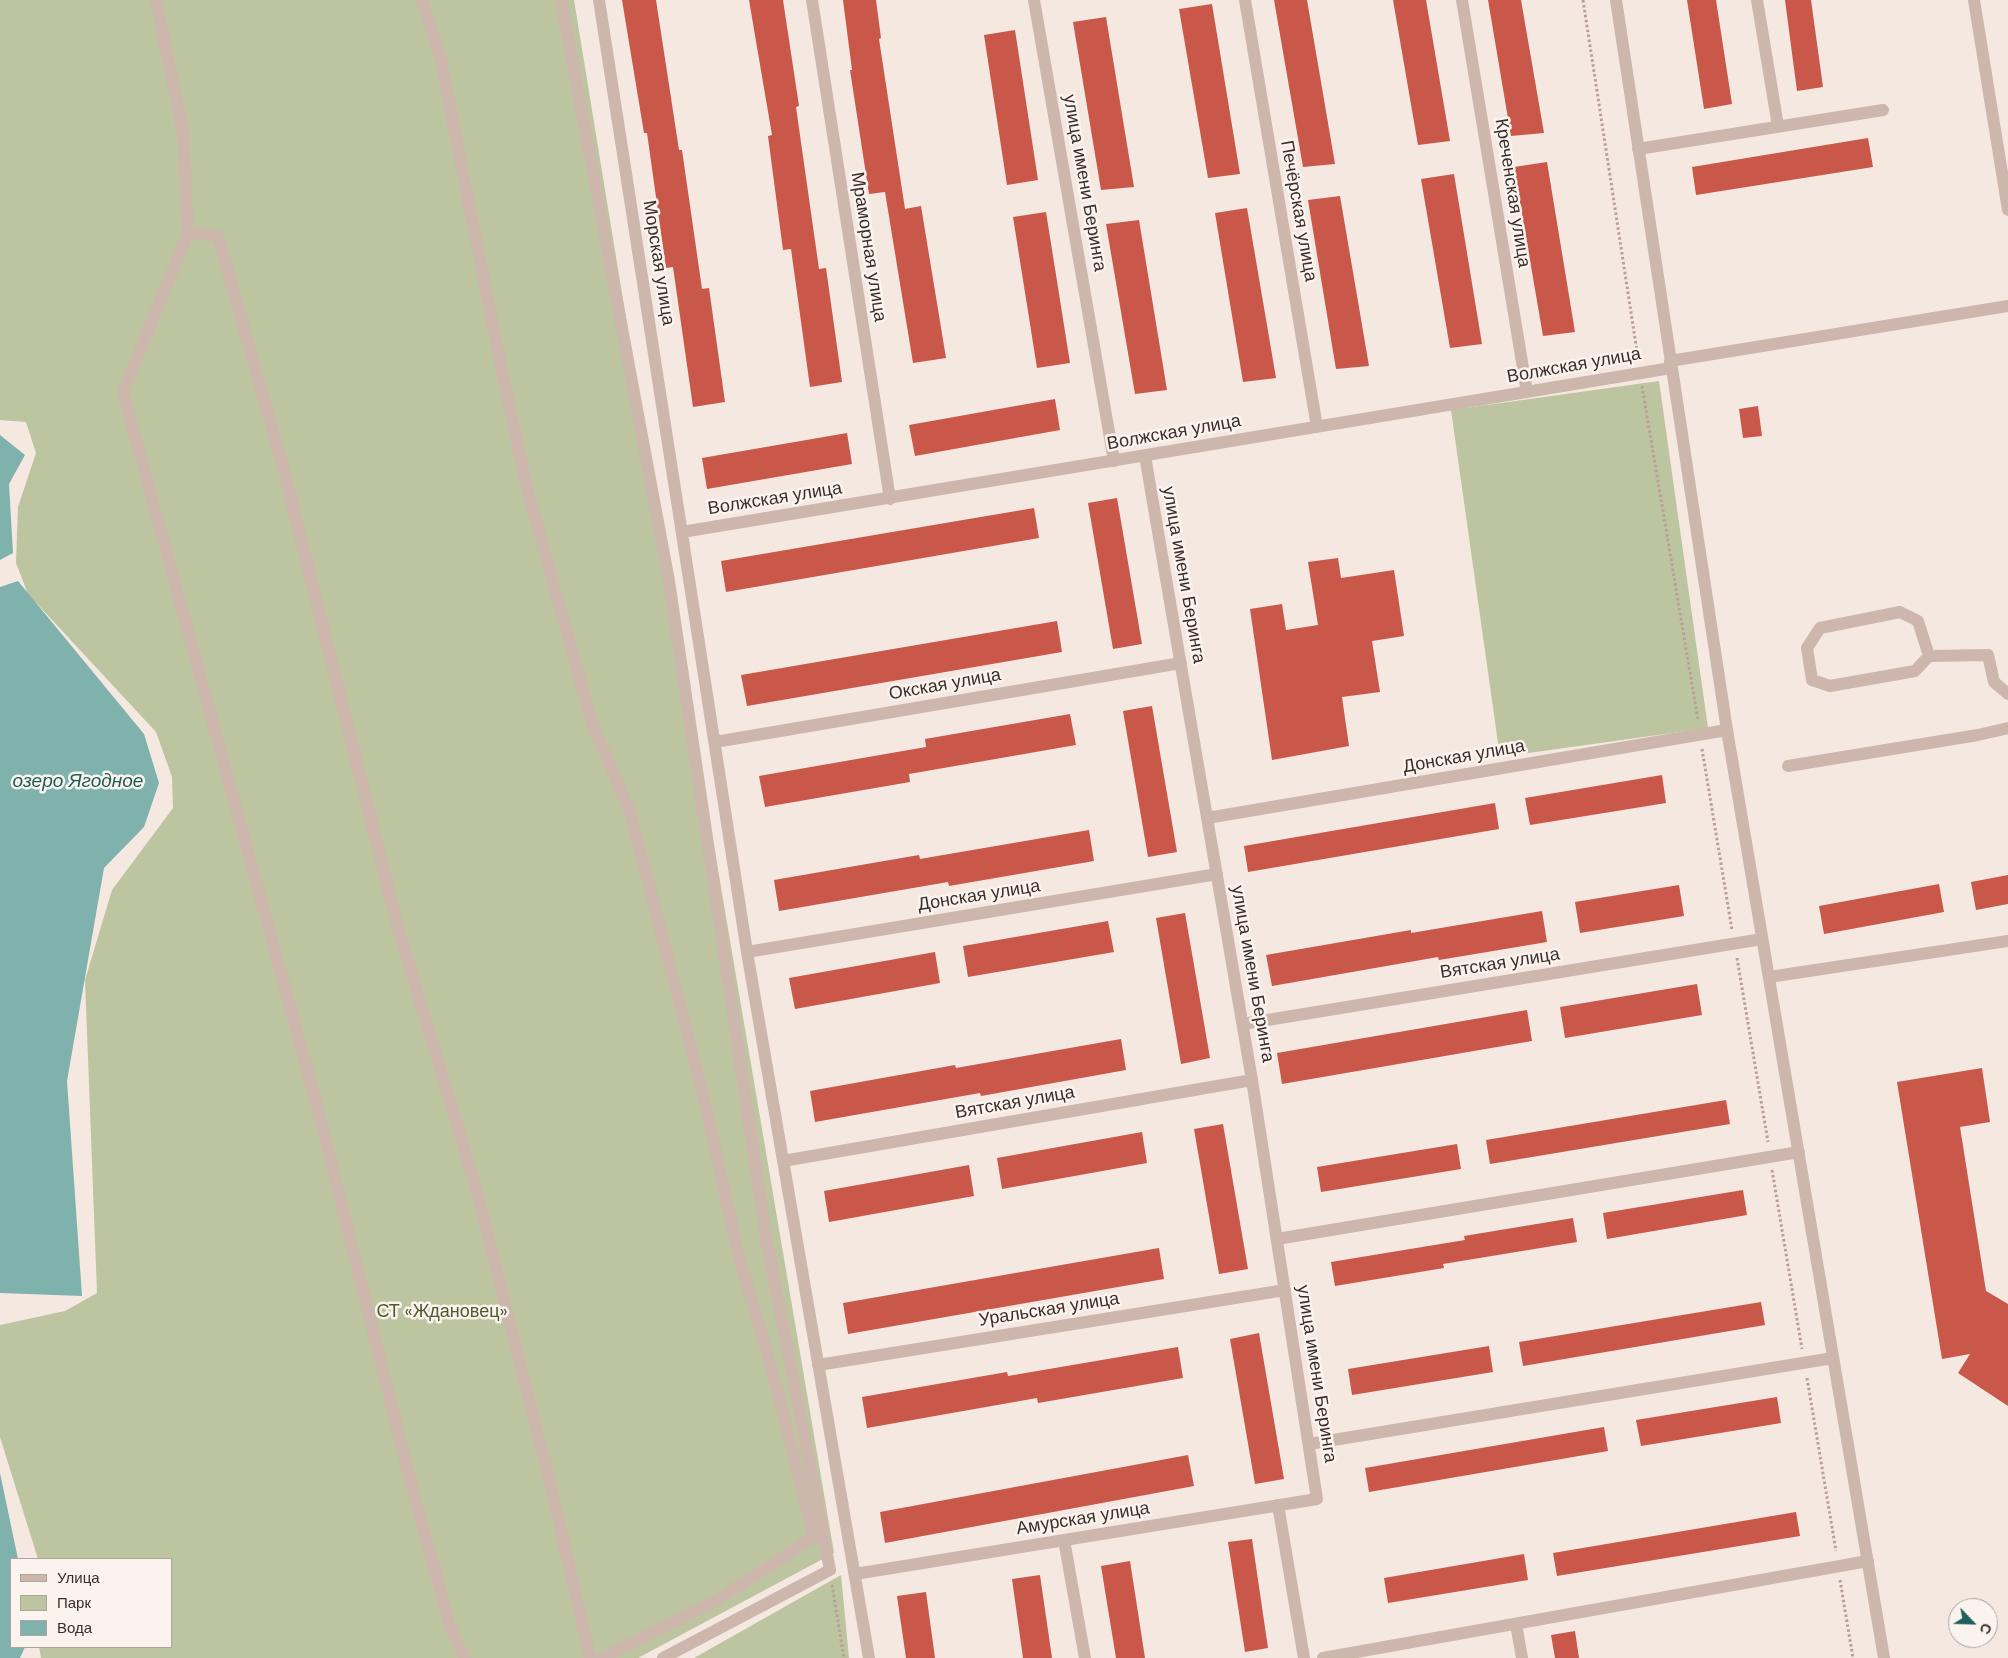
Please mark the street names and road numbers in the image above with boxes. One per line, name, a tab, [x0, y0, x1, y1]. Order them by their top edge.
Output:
street label: улица имени Беринга	[1058, 93, 1110, 273]
street label: Креченская улица	[1490, 117, 1534, 269]
street label: Печёрская улица	[1275, 139, 1321, 283]
street label: Мраморная улица	[845, 171, 891, 323]
street label: Морская улица	[637, 199, 679, 327]
street label: Волжская улица	[1505, 344, 1643, 388]
street label: Волжская улица	[1105, 411, 1243, 455]
street label: Волжская улица	[706, 478, 844, 520]
street label: улица имени Беринга	[1157, 485, 1209, 665]
street label: Окская улица	[887, 665, 1003, 705]
street label: Донская улица	[1401, 736, 1527, 778]
street label: Донская улица	[916, 876, 1042, 916]
street label: улица имени Беринга	[1226, 884, 1278, 1064]
street label: Вятская улица	[1439, 944, 1561, 984]
street label: Вятская улица	[954, 1082, 1076, 1124]
street label: улица имени Беринга	[1291, 1284, 1341, 1464]
street label: Уральская улица	[977, 1288, 1121, 1332]
street label: Амурская улица	[1015, 1498, 1151, 1540]

